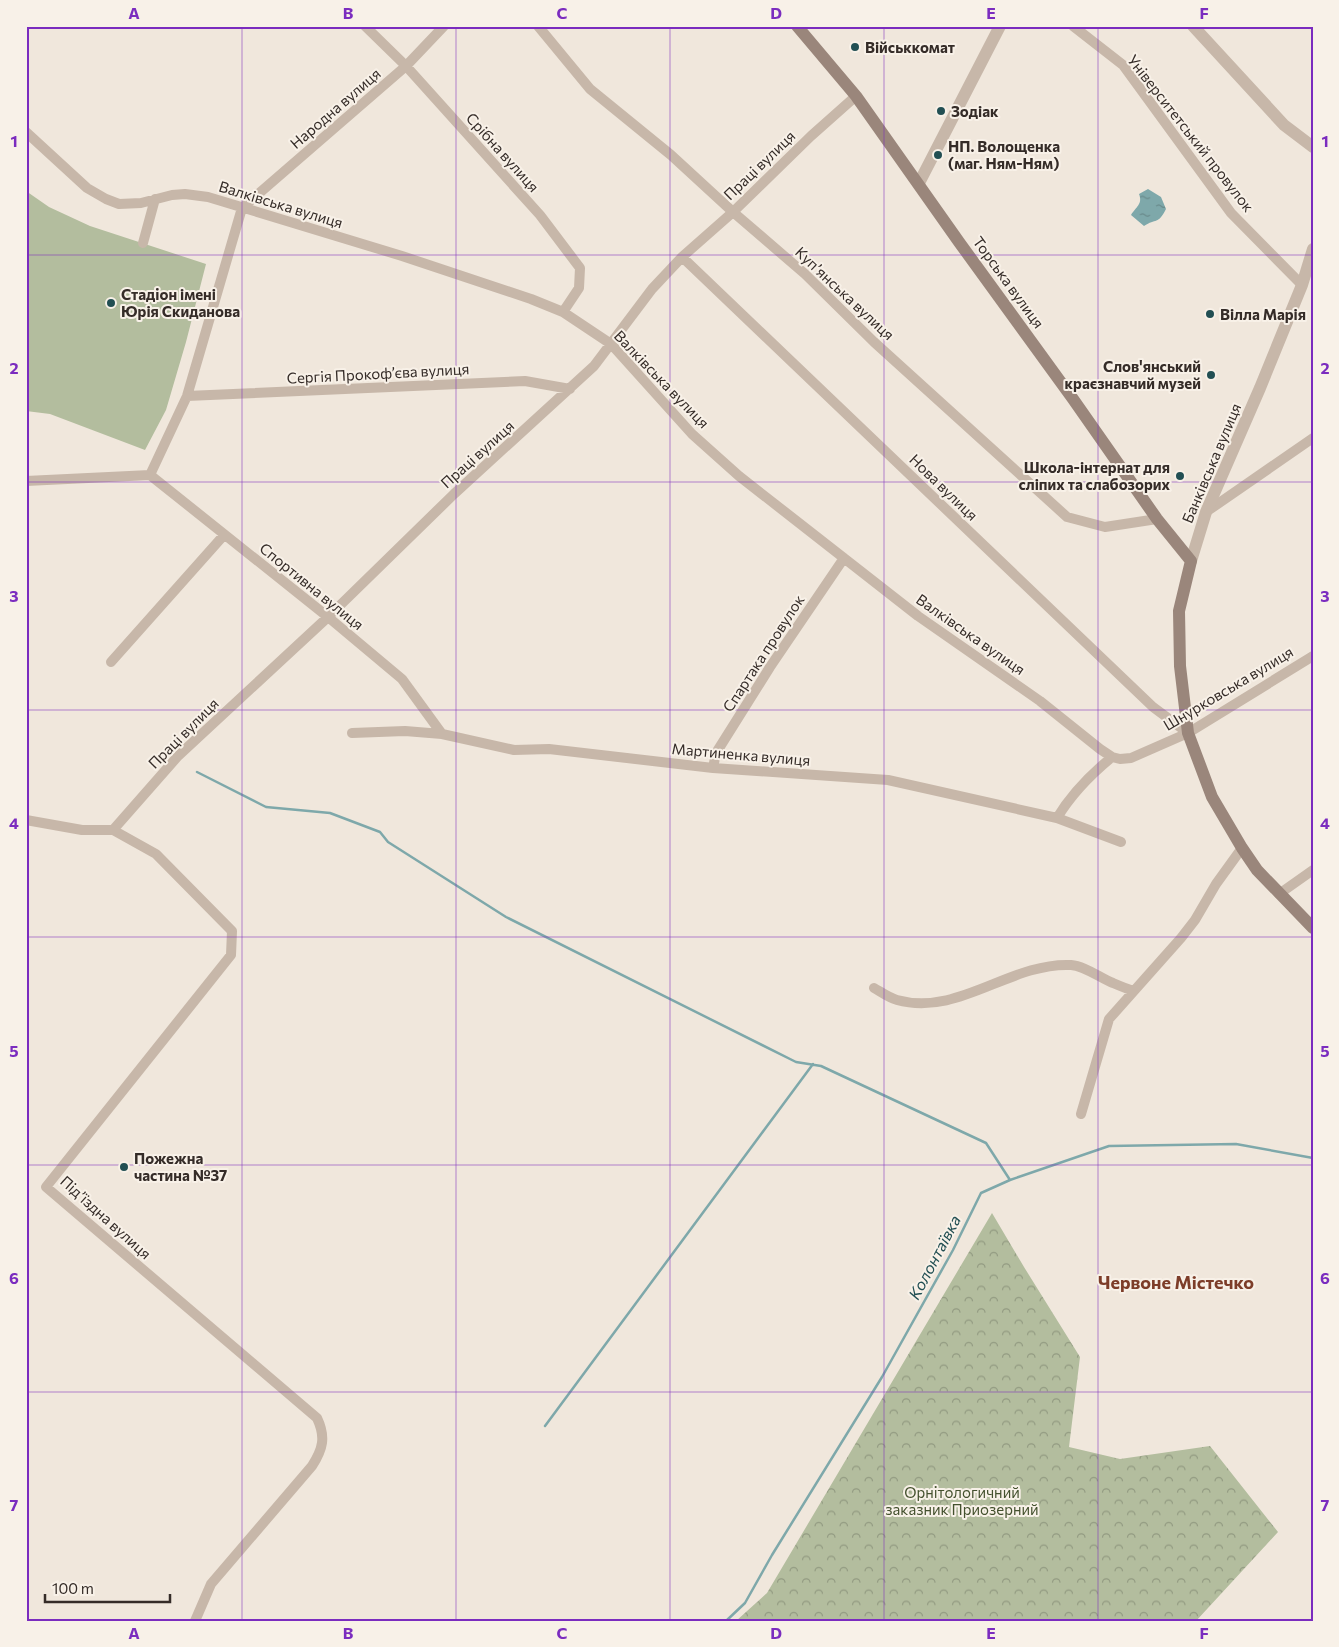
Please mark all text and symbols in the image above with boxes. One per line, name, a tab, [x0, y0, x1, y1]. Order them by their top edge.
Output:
text: A	[128, 3, 140, 22]
text: B	[343, 3, 354, 22]
text: C	[557, 3, 568, 22]
text: D	[770, 3, 782, 22]
text: E	[986, 3, 996, 22]
text: F	[1199, 3, 1209, 22]
place label: Військкомат	[865, 38, 955, 56]
marker: Військкомат	[849, 41, 861, 53]
street label: Університетський провулок	[1124, 51, 1258, 215]
street label: Народна вулиця	[286, 64, 384, 152]
place label: Зодіак	[951, 102, 999, 120]
marker: Зодіак	[935, 105, 947, 117]
street label: Срібна вулиця	[463, 109, 543, 195]
street label: Праці вулиця	[720, 126, 798, 204]
text: 1	[10, 131, 18, 150]
text: 1	[1321, 131, 1329, 150]
place label: НП. Волощенка (маг. Ням-Ням)	[948, 137, 1060, 172]
marker: НП. Волощенка (маг. Ням-Ням)	[932, 149, 944, 161]
street label: Валківська вулиця	[217, 177, 345, 231]
street label: Торська вулиця	[970, 233, 1048, 331]
street label: Куп’янська вулиця	[792, 243, 898, 343]
place label: Стадiон імені Юрія Скиданова	[121, 285, 240, 320]
marker: Стадiон імені Юрія Скиданова	[105, 297, 117, 309]
place label: Вілла Марія	[1220, 305, 1306, 323]
marker: Вілла Марія	[1204, 308, 1216, 320]
street label: Валківська вулиця	[611, 326, 713, 432]
place label: Слов'янський краєзнавчий музей	[1065, 357, 1201, 392]
text: 2	[9, 358, 19, 377]
text: 2	[1320, 358, 1330, 377]
street label: Сергія Прокоф’єва вулиця	[286, 359, 470, 387]
marker: Слов'янський краєзнавчий музей	[1205, 369, 1217, 381]
street label: Банківська вулиця	[1178, 400, 1244, 526]
street label: Праці вулиця	[437, 416, 517, 492]
street label: Нова вулиця	[906, 450, 982, 524]
place label: Школа-інтернат для сліпих та слабозорих	[1018, 458, 1170, 493]
marker: Школа-інтернат для сліпих та слабозорих	[1174, 470, 1186, 482]
street label: Спортивна вулиця	[256, 539, 368, 633]
text: 3	[9, 586, 19, 605]
text: 3	[1320, 586, 1330, 605]
street label: Валківська вулиця	[913, 590, 1029, 678]
street label: Спартака провулок	[718, 591, 808, 715]
street label: Шнурковська вулиця	[1160, 642, 1296, 734]
street label: Праці вулиця	[144, 694, 222, 772]
street label: Мартиненка вулиця	[671, 739, 811, 769]
text: 4	[9, 813, 19, 832]
text: 4	[1320, 813, 1330, 832]
text: 5	[9, 1041, 19, 1060]
text: 5	[1320, 1041, 1330, 1060]
place label: Пожежна частина №37	[134, 1149, 227, 1184]
marker: Пожежна частина №37	[118, 1161, 130, 1173]
street label: Під’їздна вулиця	[57, 1172, 155, 1262]
water label: Колонтаївка	[904, 1212, 964, 1302]
text: 6	[9, 1268, 19, 1287]
text: 6	[1320, 1268, 1330, 1287]
district label: Червоне Містечко	[1098, 1271, 1254, 1293]
park label: Орнiтологичний заказник Приозерний	[885, 1483, 1039, 1518]
text: 7	[10, 1495, 19, 1514]
text: 7	[1321, 1495, 1330, 1514]
scale bar	[45, 1572, 170, 1604]
text: 100 m	[52, 1579, 94, 1597]
text: A	[128, 1623, 140, 1642]
text: B	[343, 1623, 354, 1642]
text: C	[557, 1623, 568, 1642]
text: D	[770, 1623, 782, 1642]
text: E	[986, 1623, 996, 1642]
text: F	[1199, 1623, 1209, 1642]

